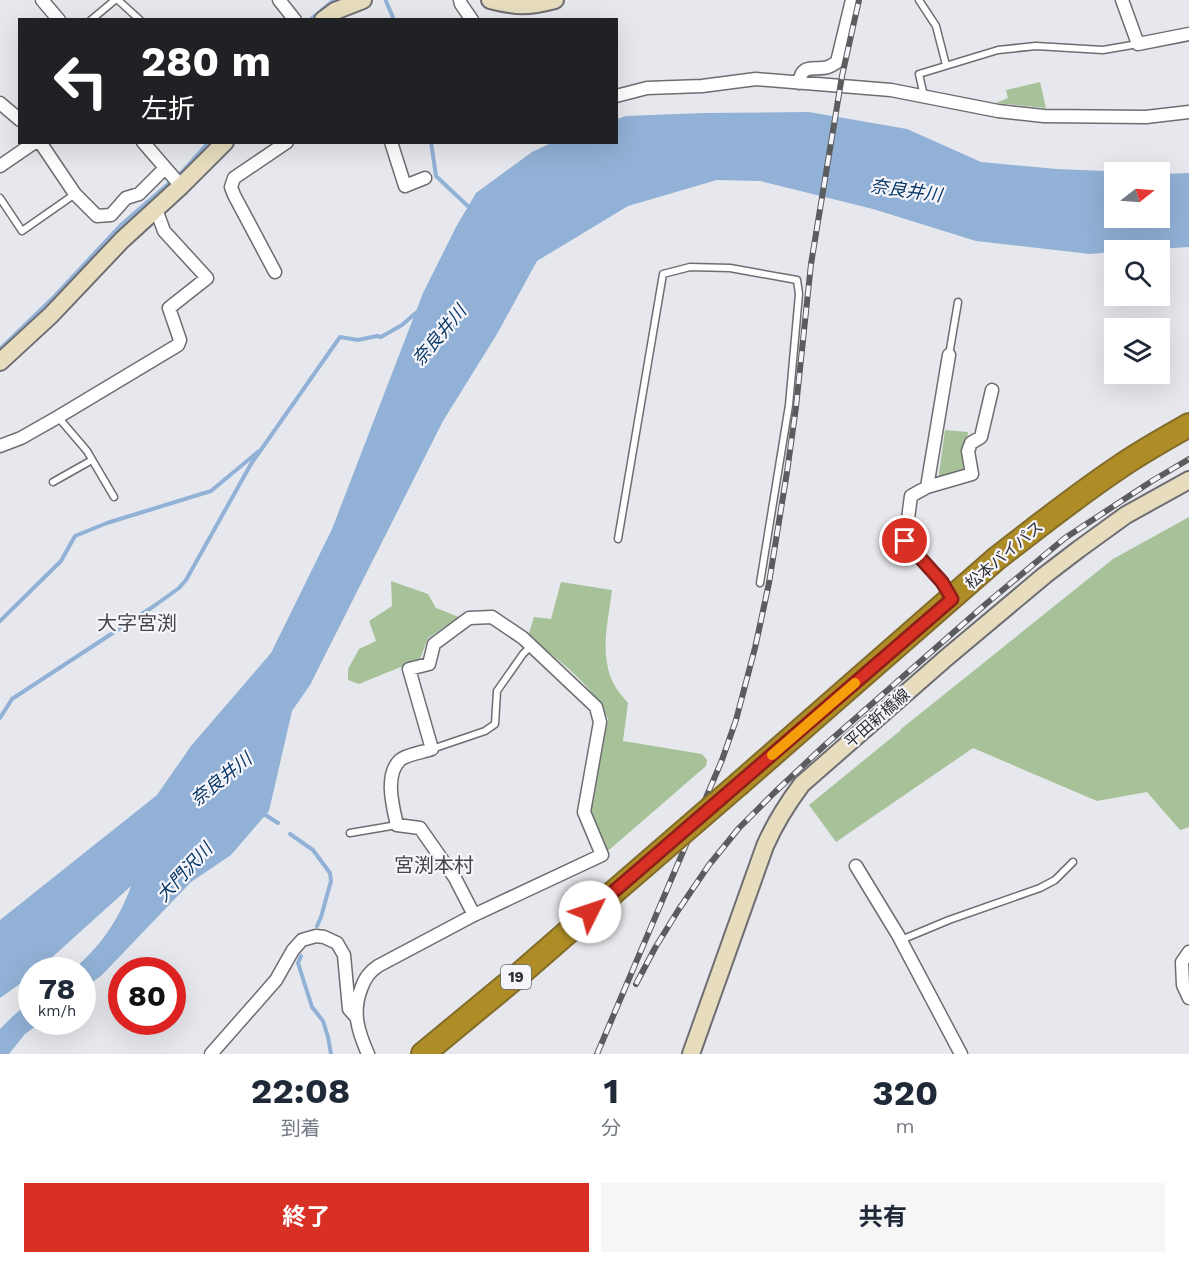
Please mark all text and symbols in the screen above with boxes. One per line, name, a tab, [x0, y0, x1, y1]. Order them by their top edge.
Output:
text: 280 m	[141, 37, 271, 86]
icon: left	[42, 42, 120, 120]
text: 左折	[141, 93, 195, 125]
north arrow	[1104, 162, 1170, 228]
map controls	[1104, 162, 1170, 384]
water label: 奈良井川	[869, 175, 945, 206]
button: search	[1104, 240, 1170, 306]
water label: 奈良井川	[408, 299, 471, 369]
button: layers	[1104, 318, 1170, 384]
pin	[879, 515, 930, 566]
street label: 松本バイパス	[961, 517, 1047, 593]
icon: arrive	[888, 524, 921, 557]
district label: 大字宮渕	[97, 611, 177, 635]
street label: 平田新橋線	[841, 685, 913, 751]
water label: 奈良井川	[186, 747, 257, 810]
water label: 大門沢川	[152, 837, 218, 905]
district label: 宮渕本村	[394, 853, 474, 877]
position arrow	[558, 880, 622, 944]
speed limit sign: 80	[108, 957, 186, 1035]
road number: 19	[501, 965, 531, 989]
text: 78	[39, 971, 75, 1006]
text: km/h	[38, 1002, 76, 1020]
text: 22:08	[251, 1070, 350, 1112]
text: 1	[604, 1070, 619, 1112]
text: 320	[872, 1072, 938, 1114]
text: m	[896, 1114, 915, 1138]
text: 到着	[281, 1116, 321, 1140]
text: 分	[601, 1116, 621, 1140]
button: 終了	[24, 1183, 589, 1252]
button: 共有	[601, 1183, 1165, 1252]

